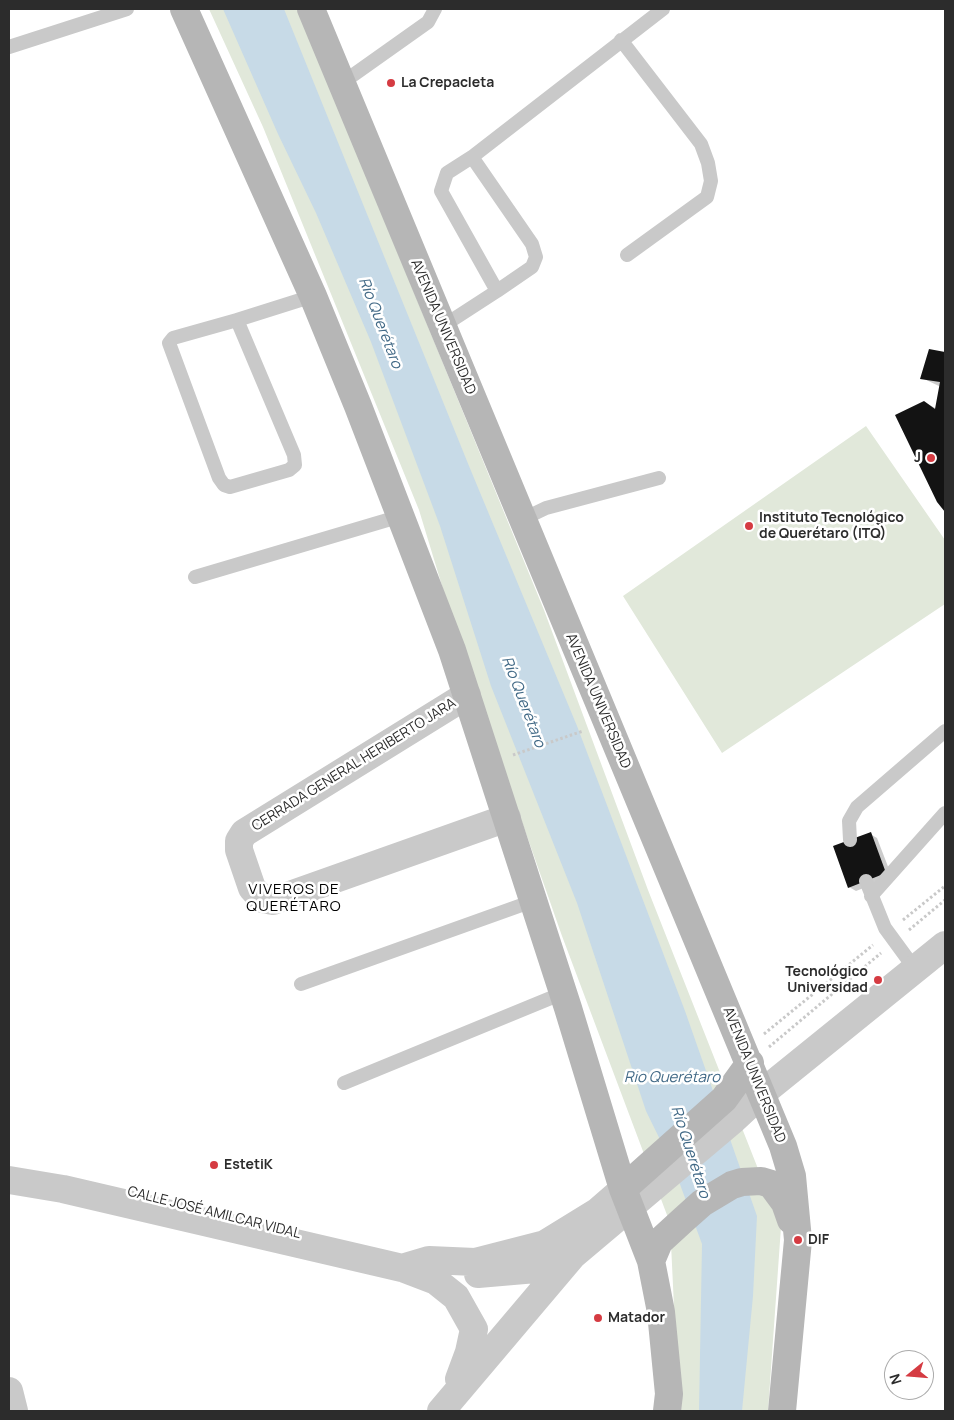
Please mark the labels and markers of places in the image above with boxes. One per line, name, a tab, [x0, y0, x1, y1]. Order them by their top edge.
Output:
place label: La Crepacleta	[401, 75, 494, 91]
marker: La Crepacleta	[385, 77, 397, 89]
place label: J	[914, 450, 921, 466]
marker: J	[925, 452, 937, 464]
place label: Instituto Tecnológico de Querétaro (ITQ)	[759, 510, 904, 542]
marker: Instituto Tecnológico de Querétaro (ITQ)	[743, 520, 755, 532]
place label: Tecnológico Universidad	[785, 964, 868, 996]
marker: Tecnológico Universidad	[872, 974, 884, 986]
place label: EstetiK	[224, 1157, 273, 1173]
marker: EstetiK	[208, 1159, 220, 1171]
place label: DIF	[808, 1232, 829, 1248]
marker: DIF	[792, 1234, 804, 1246]
place label: Matador	[608, 1310, 665, 1326]
marker: Matador	[592, 1312, 604, 1324]

